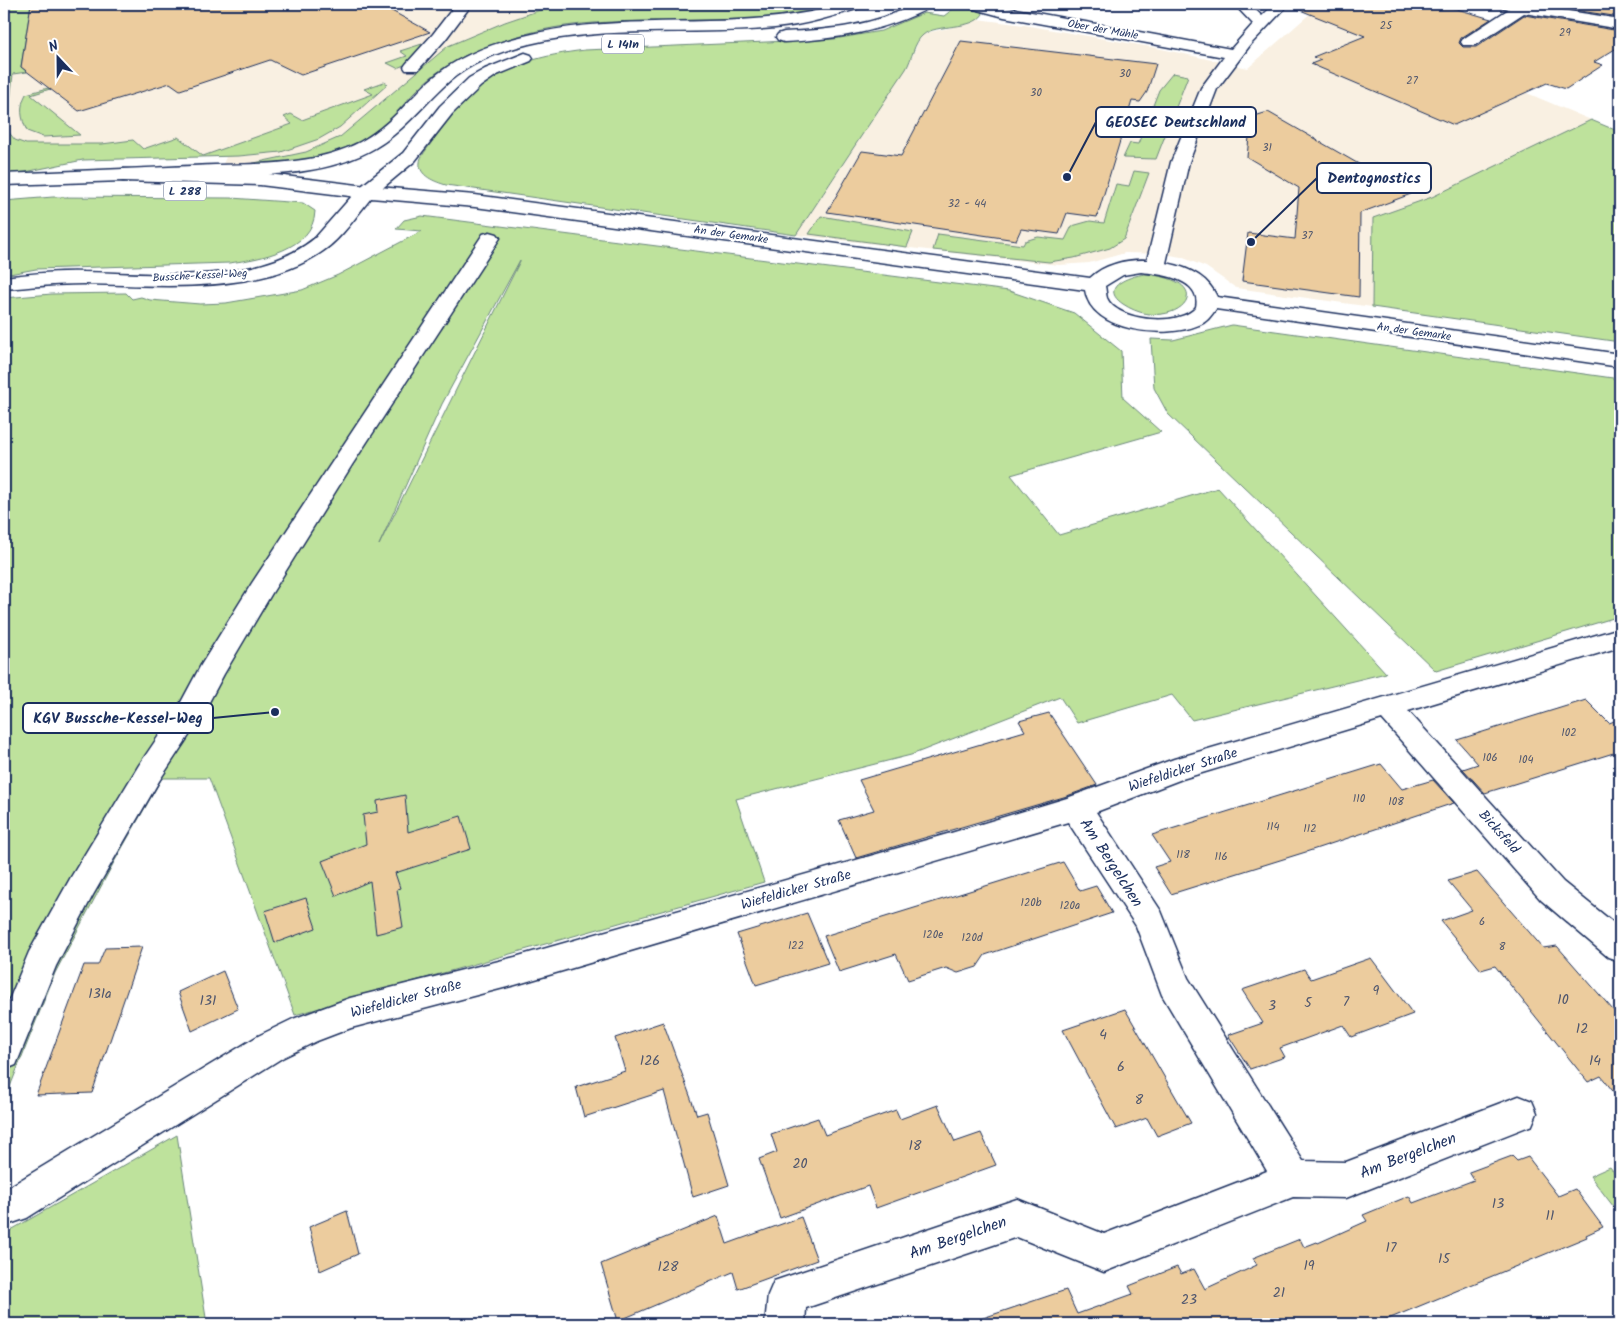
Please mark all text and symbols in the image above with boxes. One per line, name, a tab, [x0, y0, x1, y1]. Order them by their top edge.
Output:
street label: Ober der Mühle	[1066, 15, 1140, 45]
house number: 25	[1380, 17, 1393, 35]
house number: 29	[1559, 24, 1572, 42]
north arrow	[32, 32, 82, 82]
road number: L 141n	[602, 34, 644, 54]
text: N	[45, 35, 62, 59]
house number: 30	[1119, 65, 1131, 83]
house number: 27	[1406, 72, 1419, 90]
house number: 30	[1030, 84, 1042, 102]
callout: GEOSEC Deutschland	[1096, 107, 1256, 137]
text: GEOSEC Deutschland	[1106, 111, 1247, 135]
house number: 31	[1262, 139, 1272, 157]
callout: Dentognostics	[1317, 163, 1431, 193]
text: Dentognostics	[1327, 167, 1421, 191]
road number: L 288	[164, 182, 206, 200]
house number: 32 - 44	[948, 195, 986, 213]
street label: An der Gemarke	[693, 221, 769, 249]
house number: 37	[1301, 227, 1314, 245]
street label: Bussche-Kessel-Weg	[152, 265, 248, 287]
street label: An der Gemarke	[1376, 318, 1452, 346]
callout: KGV Bussche-Kessel-Weg	[23, 703, 213, 733]
text: KGV Bussche-Kessel-Weg	[33, 707, 203, 731]
house number: 102	[1561, 724, 1577, 742]
street label: Wiefeldicker Straße	[1125, 742, 1241, 798]
house number: 106	[1482, 749, 1498, 767]
house number: 104	[1518, 751, 1534, 769]
house number: 110	[1353, 790, 1366, 808]
house number: 108	[1388, 793, 1404, 811]
street label: Bicksfeld	[1473, 805, 1526, 860]
street label: Am Bergelchen	[1073, 814, 1149, 912]
house number: 114	[1267, 818, 1279, 836]
house number: 112	[1303, 820, 1317, 838]
house number: 118	[1176, 846, 1190, 864]
house number: 116	[1214, 848, 1228, 866]
street label: Wiefeldicker Straße	[738, 864, 854, 916]
house number: 120b	[1020, 894, 1042, 912]
house number: 120a	[1060, 897, 1080, 915]
house number: 6	[1479, 913, 1485, 931]
house number: 120e	[923, 926, 943, 944]
house number: 120d	[962, 929, 983, 947]
house number: 122	[788, 937, 804, 955]
house number: 8	[1499, 938, 1506, 956]
street label: Wiefeldicker Straße	[348, 973, 464, 1024]
house number: 9	[1373, 980, 1380, 1002]
house number: 131a	[88, 983, 112, 1005]
house number: 10	[1557, 989, 1569, 1011]
house number: 131	[200, 990, 216, 1012]
house number: 7	[1343, 991, 1350, 1013]
house number: 5	[1304, 992, 1313, 1014]
house number: 3	[1268, 995, 1276, 1017]
house number: 12	[1576, 1018, 1588, 1040]
house number: 4	[1099, 1024, 1107, 1046]
house number: 126	[640, 1050, 660, 1072]
house number: 14	[1589, 1050, 1601, 1072]
house number: 6	[1117, 1056, 1125, 1078]
house number: 8	[1135, 1089, 1144, 1111]
street label: Am Bergelchen	[1356, 1126, 1460, 1186]
house number: 18	[909, 1135, 922, 1157]
house number: 20	[792, 1153, 808, 1175]
house number: 13	[1492, 1193, 1504, 1215]
house number: 11	[1546, 1205, 1554, 1227]
street label: Am Bergelchen	[906, 1210, 1010, 1266]
house number: 17	[1386, 1237, 1397, 1259]
house number: 15	[1438, 1248, 1451, 1270]
house number: 19	[1303, 1255, 1315, 1277]
house number: 128	[658, 1256, 679, 1278]
house number: 21	[1273, 1282, 1285, 1304]
house number: 23	[1181, 1289, 1197, 1311]

